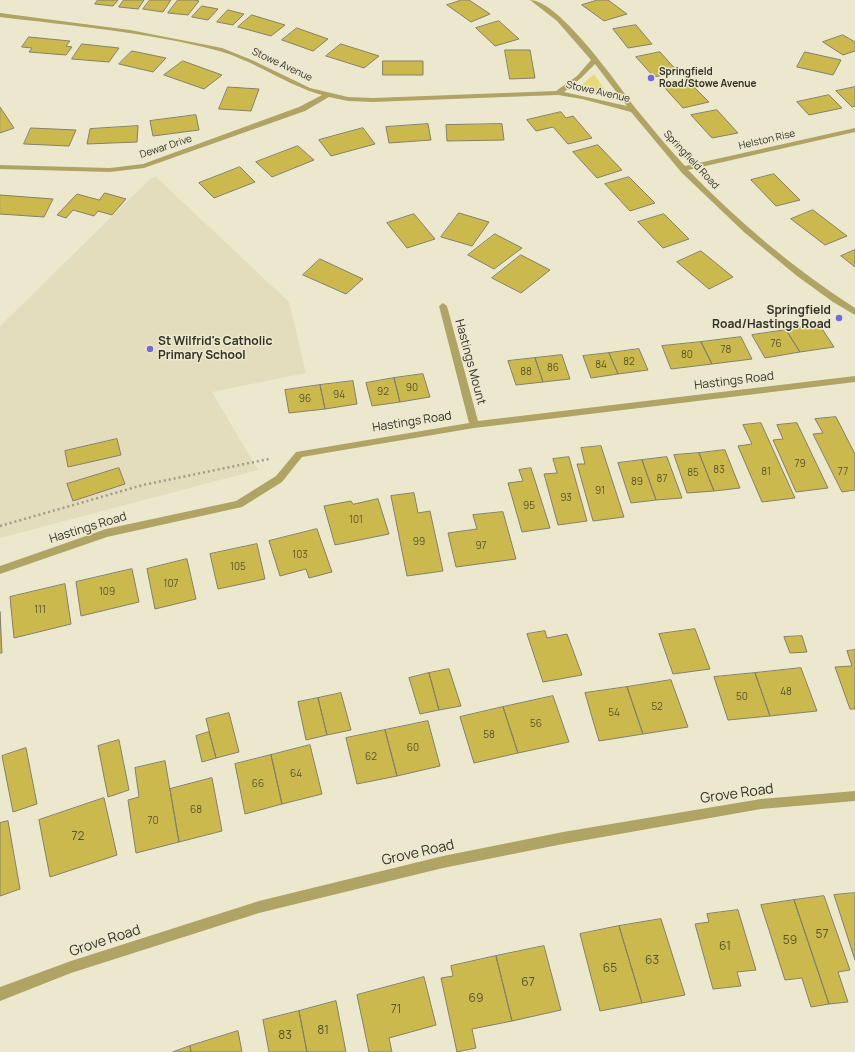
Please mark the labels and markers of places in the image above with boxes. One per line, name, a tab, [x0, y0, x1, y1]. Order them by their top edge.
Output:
place label: Springfield Road/Stowe Avenue	[659, 66, 757, 90]
marker: Springfield Road/Stowe Avenue	[646, 73, 656, 83]
place label: Springfield Road/Hastings Road	[712, 304, 831, 332]
marker: Springfield Road/Hastings Road	[834, 313, 844, 323]
place label: St Wilfrid's Catholic Primary School	[158, 335, 272, 363]
marker: St Wilfrid's Catholic Primary School	[145, 344, 155, 354]

